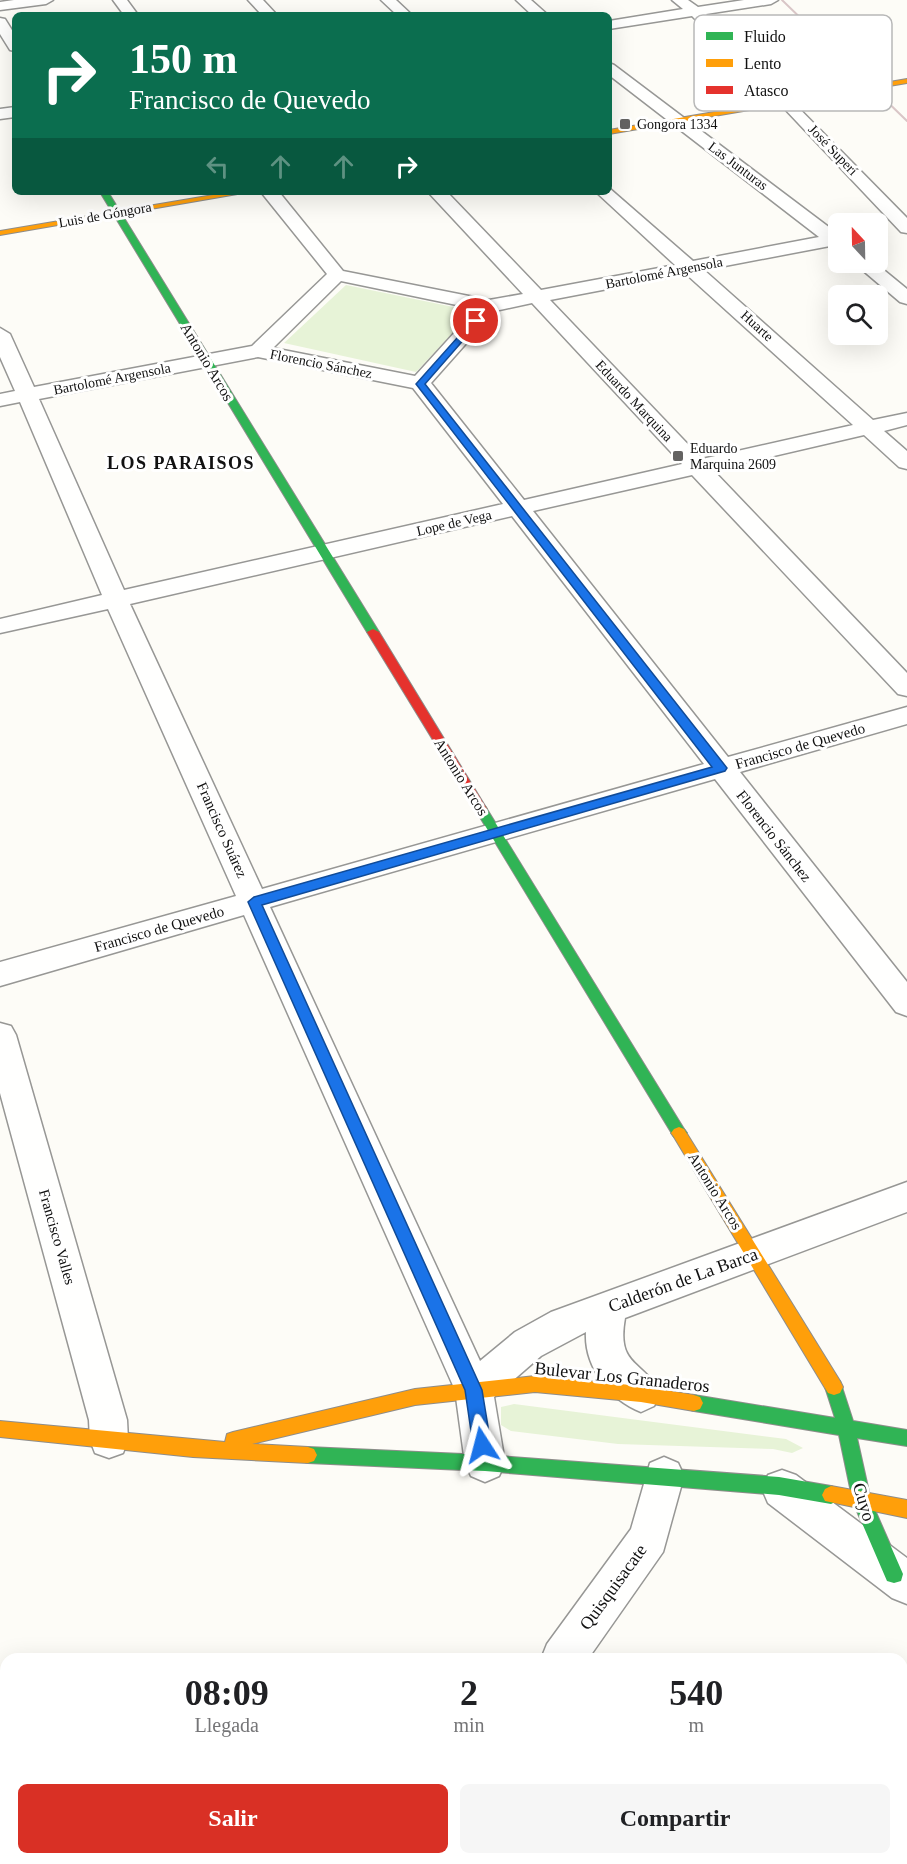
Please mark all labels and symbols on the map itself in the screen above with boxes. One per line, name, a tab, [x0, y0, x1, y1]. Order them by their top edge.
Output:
legend	[694, 15, 892, 111]
text: Fluido	[744, 28, 786, 45]
text: Lento	[744, 55, 781, 72]
text: Atasco	[744, 82, 788, 99]
marker: Gongora 1334	[618, 117, 632, 131]
place label: Gongora 1334	[637, 117, 718, 132]
street label: José Superí	[805, 122, 861, 178]
street label: Las Junturas	[705, 139, 771, 193]
street label: Luis de Góngora	[57, 199, 153, 231]
north arrow	[828, 213, 888, 273]
street label: Bartolomé Argensola	[604, 254, 725, 292]
pin	[450, 295, 501, 346]
street label: Huarte	[738, 308, 776, 344]
street label: Antonio Arcos	[178, 320, 237, 404]
street label: Florencio Sánchez	[269, 347, 373, 381]
street label: Eduardo Marquina	[593, 357, 676, 445]
street label: Bartolomé Argensola	[52, 360, 173, 398]
place label: Eduardo Marquina 2609	[690, 441, 776, 472]
marker: Eduardo Marquina 2609	[671, 449, 685, 463]
district label: LOS PARAISOS	[107, 453, 255, 473]
street label: Lope de Vega	[415, 507, 494, 539]
street label: Francisco de Quevedo	[733, 720, 867, 772]
street label: Antonio Arcos	[431, 735, 491, 819]
street label: Francisco Suárez	[194, 780, 250, 881]
street label: Florencio Sánchez	[733, 787, 815, 885]
street label: Francisco de Quevedo	[92, 903, 226, 955]
street label: Antonio Arcos	[685, 1149, 745, 1233]
street label: Francisco Valles	[36, 1187, 78, 1287]
street label: Calderón de La Barca	[606, 1244, 760, 1316]
street label: Bulevar Los Granaderos	[533, 1358, 711, 1396]
position arrow	[450, 1413, 514, 1477]
street label: Cuyo	[849, 1480, 879, 1524]
street label: Quisquisacate	[575, 1540, 651, 1634]

